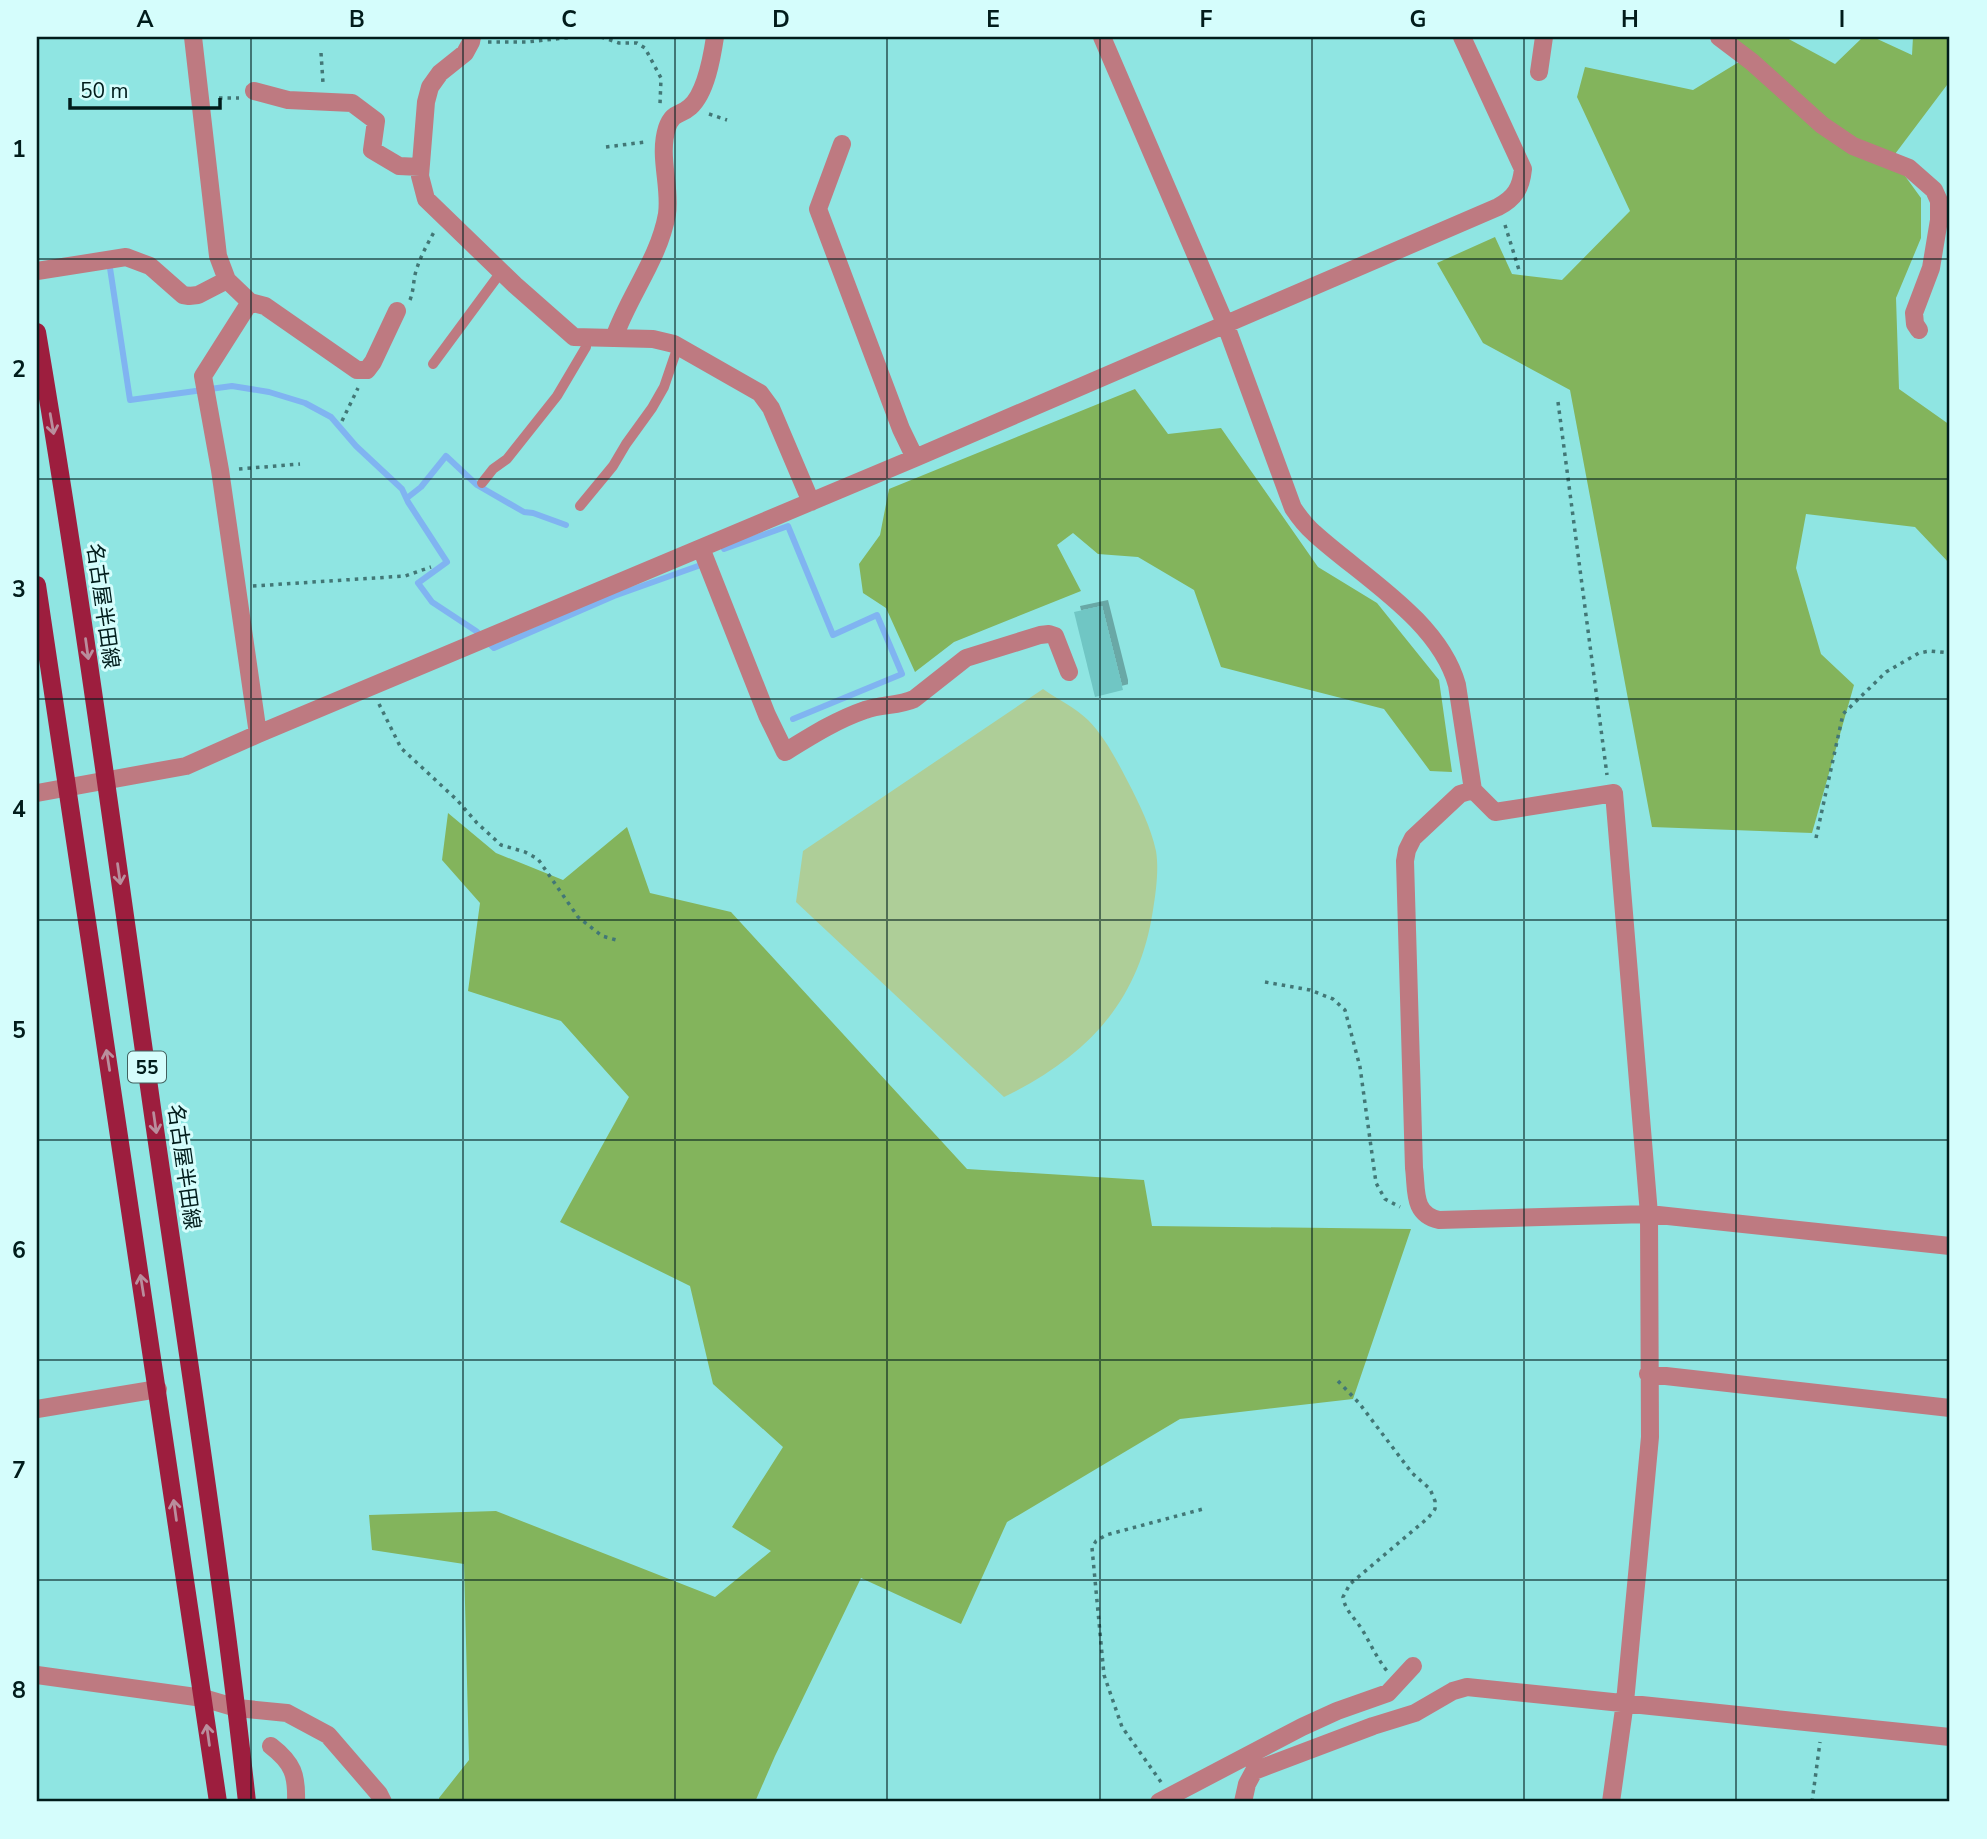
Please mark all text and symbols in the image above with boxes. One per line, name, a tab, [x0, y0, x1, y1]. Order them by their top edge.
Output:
text: A	[136, 4, 154, 35]
text: B	[349, 4, 365, 35]
text: C	[561, 4, 577, 35]
text: D	[772, 4, 790, 35]
text: E	[986, 4, 1000, 35]
text: F	[1200, 4, 1213, 35]
text: G	[1410, 4, 1426, 35]
text: H	[1621, 4, 1639, 35]
text: I	[1839, 4, 1845, 35]
scale bar	[70, 66, 220, 110]
text: 50 m	[80, 77, 129, 105]
text: 1	[12, 134, 26, 165]
text: 2	[12, 354, 26, 385]
one-way arrow	[46, 412, 60, 435]
street label: 名古屋半田線	[80, 542, 126, 670]
text: 3	[12, 574, 26, 605]
one-way arrow	[80, 637, 93, 659]
text: 4	[12, 794, 26, 825]
one-way arrow	[113, 862, 126, 885]
text: 5	[12, 1015, 26, 1046]
one-way arrow	[101, 1049, 114, 1072]
road number: 55	[128, 1051, 166, 1082]
street label: 名古屋半田線	[161, 1103, 207, 1231]
one-way arrow	[148, 1111, 161, 1134]
text: 6	[12, 1235, 26, 1266]
one-way arrow	[135, 1274, 148, 1296]
text: 7	[12, 1455, 26, 1486]
one-way arrow	[169, 1499, 182, 1521]
text: 8	[12, 1675, 26, 1706]
one-way arrow	[202, 1724, 215, 1747]

